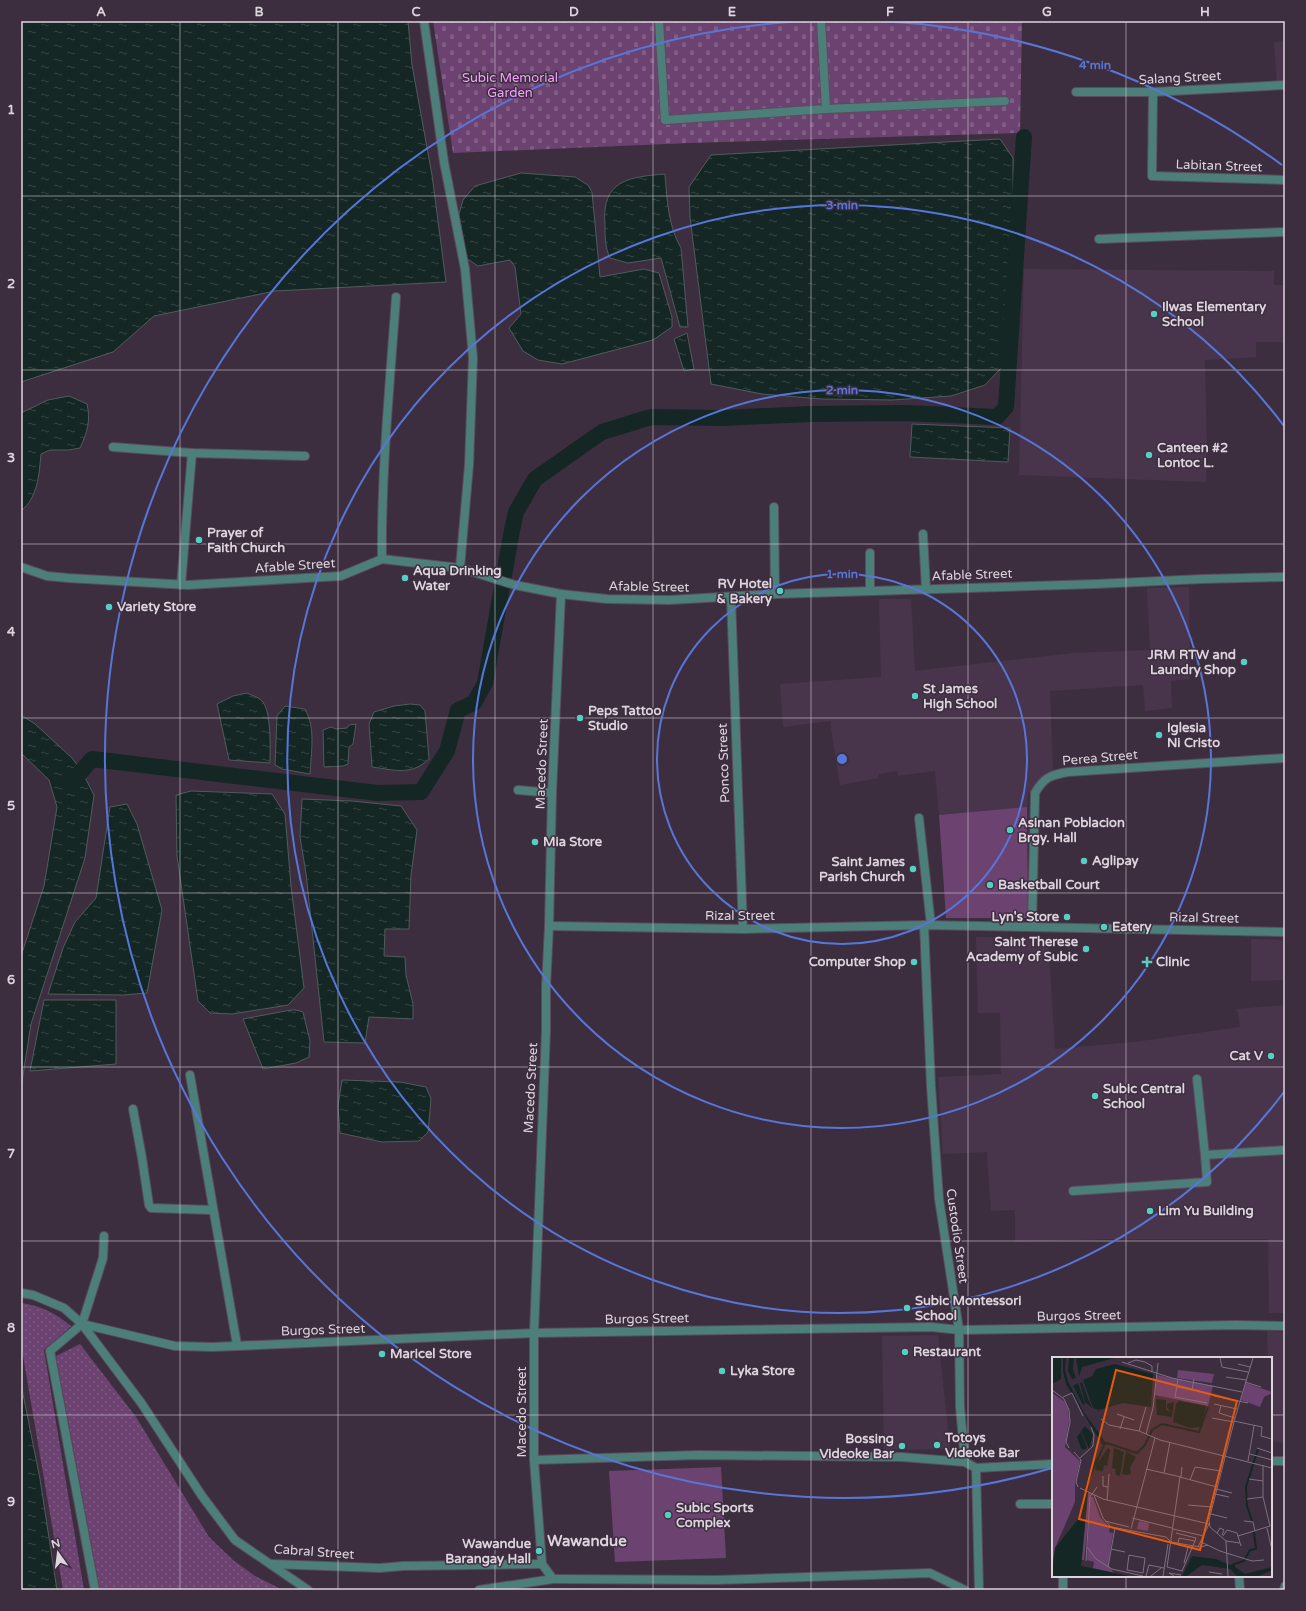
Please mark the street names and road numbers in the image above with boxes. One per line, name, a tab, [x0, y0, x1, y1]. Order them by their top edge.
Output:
street label: Salang Street	[1138, 68, 1222, 88]
street label: Labitan Street	[1175, 156, 1263, 176]
street label: Afable Street	[254, 555, 336, 577]
street label: Afable Street	[931, 566, 1013, 584]
street label: Afable Street	[608, 578, 690, 596]
street label: Macedo Street	[532, 718, 552, 810]
street label: Ponco Street	[715, 723, 733, 803]
street label: Perea Street	[1061, 747, 1139, 769]
street label: Rizal Street	[705, 908, 775, 924]
street label: Rizal Street	[1169, 909, 1239, 927]
street label: Macedo Street	[521, 1042, 541, 1134]
street label: Custodio Street	[942, 1188, 972, 1285]
street label: Burgos Street	[1037, 1307, 1121, 1325]
street label: Burgos Street	[605, 1310, 689, 1328]
street label: Burgos Street	[280, 1321, 366, 1339]
street label: Macedo Street	[514, 1367, 530, 1457]
street label: Cabral Street	[273, 1541, 355, 1563]

